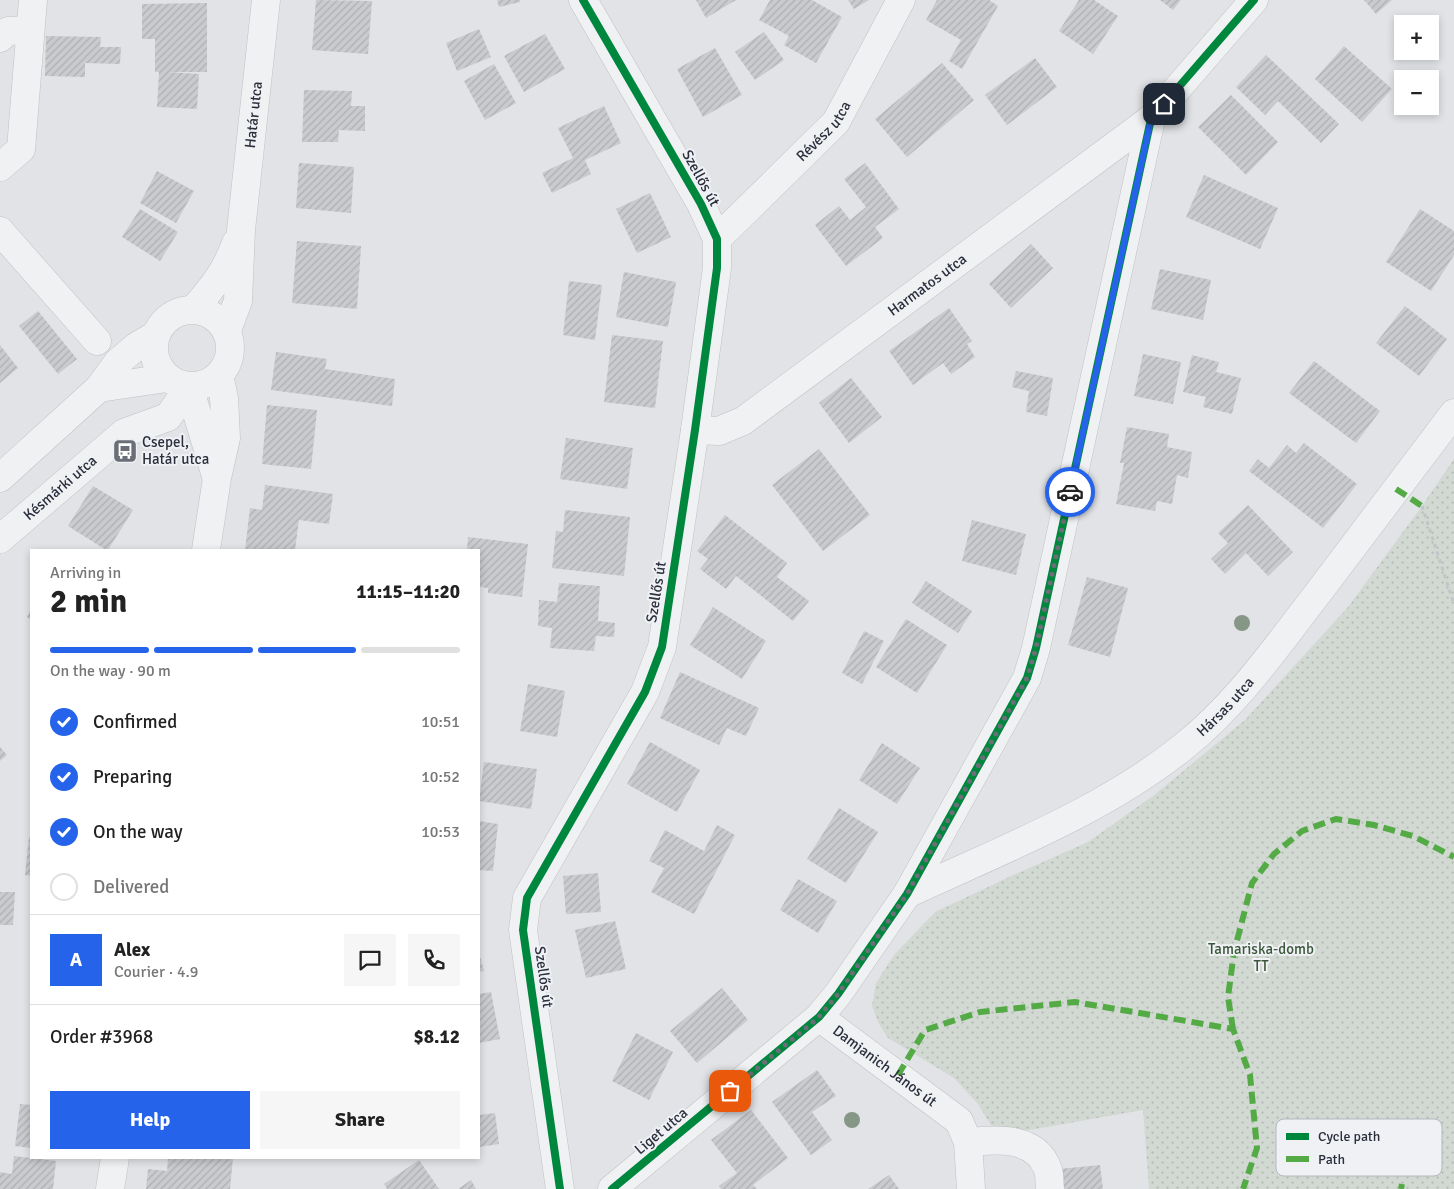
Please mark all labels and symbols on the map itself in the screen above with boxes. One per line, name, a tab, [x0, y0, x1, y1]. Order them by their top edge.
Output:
street label: Határ utca	[241, 80, 266, 149]
pin	[1143, 83, 1185, 125]
street label: Révész utca	[792, 98, 855, 165]
street label: Szellős út	[678, 147, 724, 209]
street label: Harmatos utca	[884, 250, 970, 320]
place label: Csepel, Határ utca	[142, 433, 209, 468]
bus stop icon: Csepel, Határ utca	[112, 438, 138, 464]
street label: Késmárki utca	[20, 451, 100, 524]
courier	[1045, 467, 1095, 517]
street label: Szellős út	[642, 560, 670, 624]
street label: Hársas utca	[1193, 673, 1258, 740]
park label: Tamariska-domb TT	[1208, 940, 1314, 975]
street label: Szellős út	[531, 945, 557, 1009]
street label: Damjanich János út	[829, 1021, 940, 1110]
pin	[709, 1070, 751, 1112]
street label: Liget utca	[631, 1104, 691, 1158]
legend	[1276, 1119, 1442, 1176]
text: Cycle path	[1318, 1128, 1380, 1145]
text: Path	[1318, 1151, 1345, 1168]

